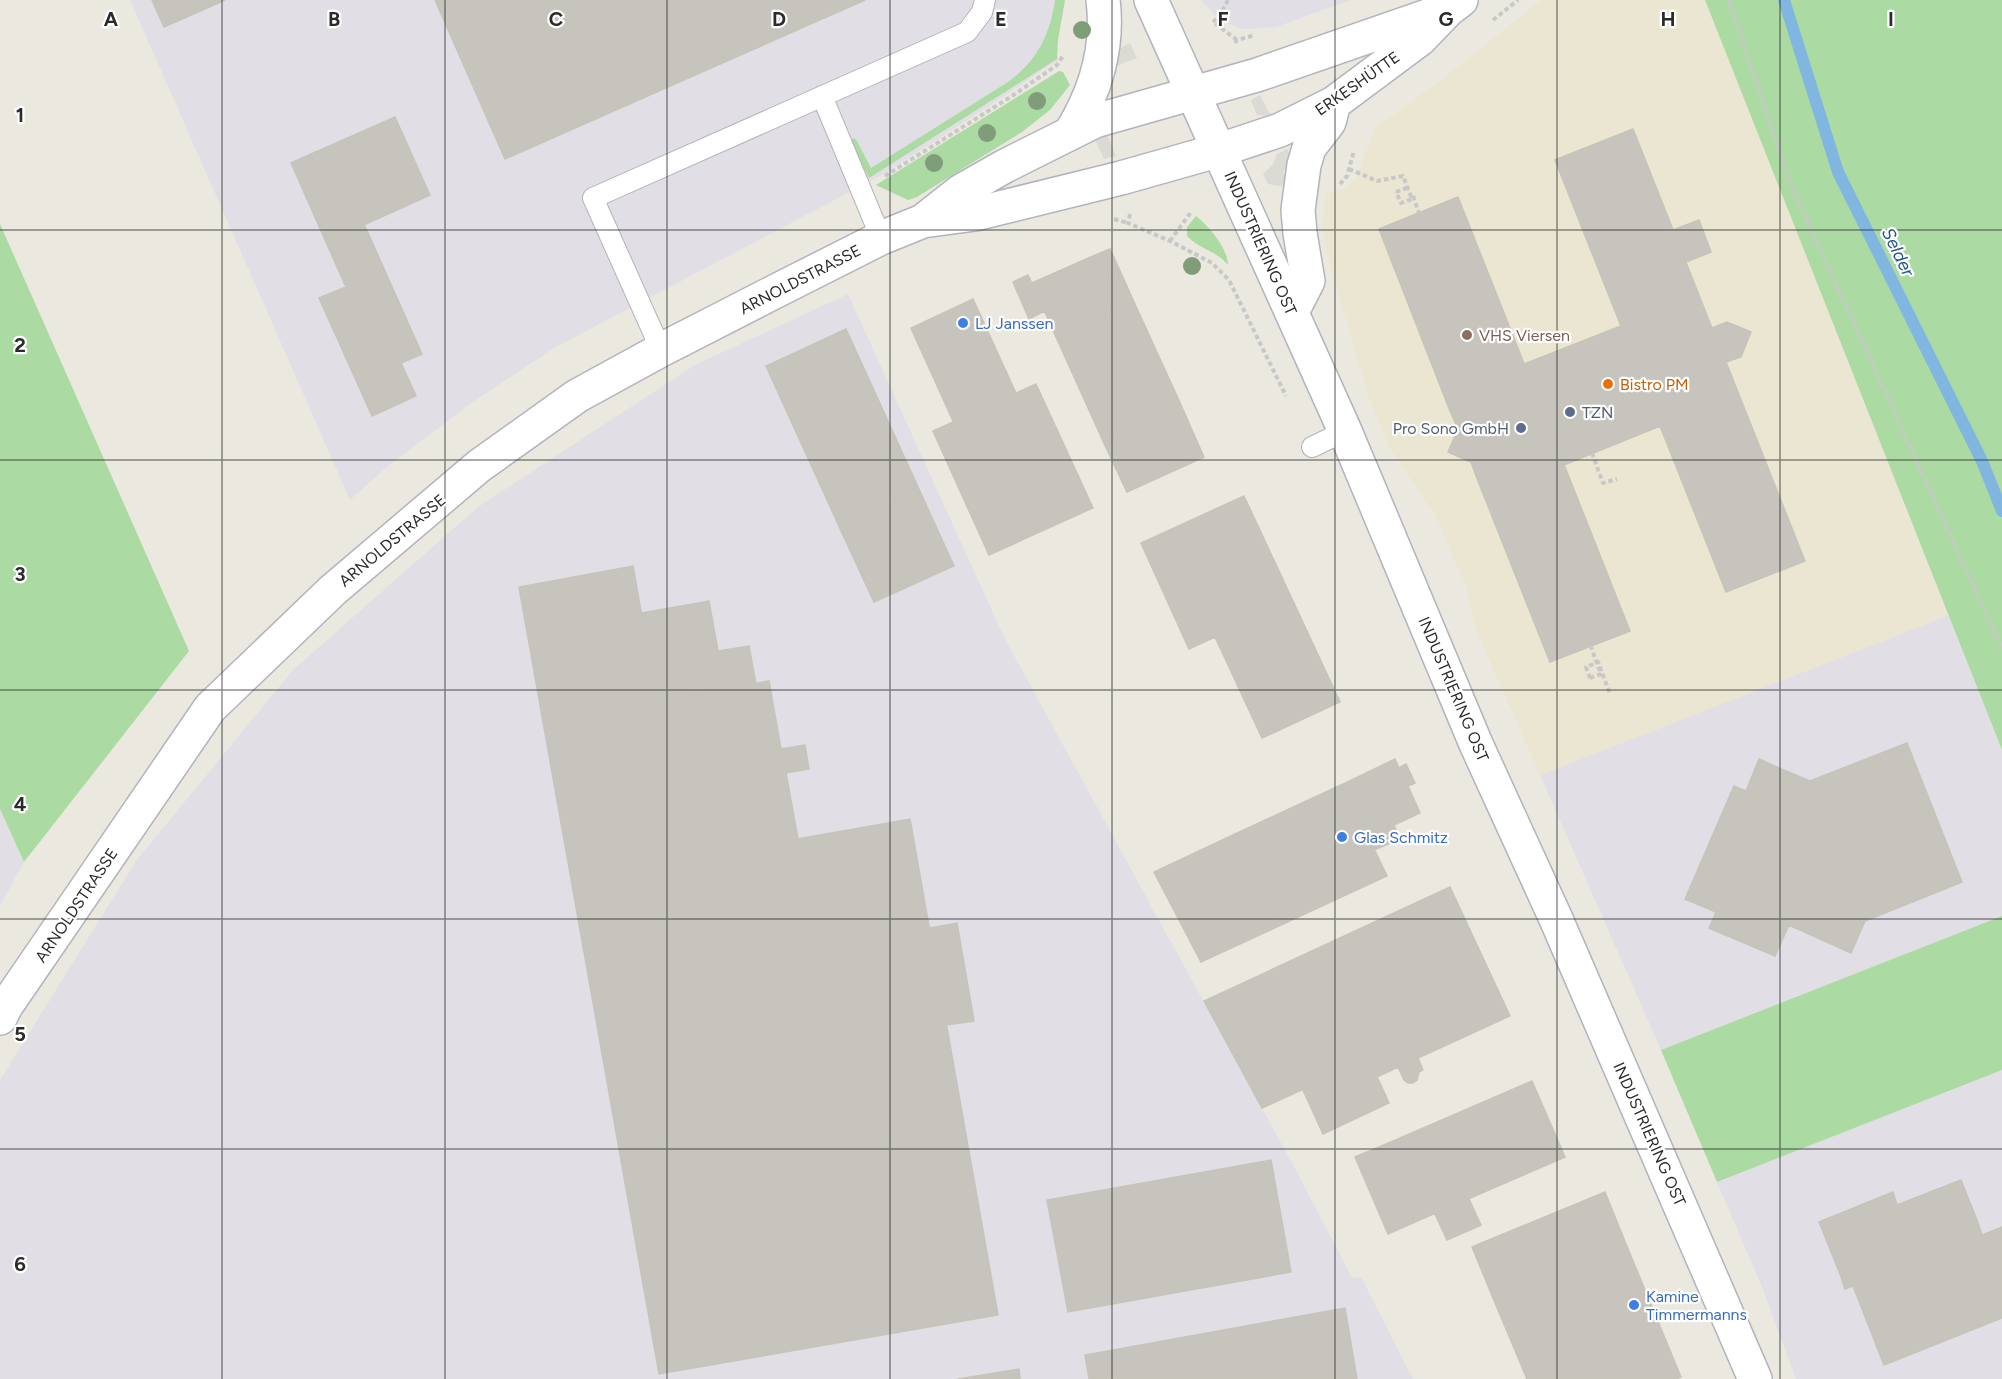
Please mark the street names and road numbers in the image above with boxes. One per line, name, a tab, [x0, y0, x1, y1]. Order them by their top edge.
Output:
street label: ERKESHÜTTE	[1311, 47, 1403, 120]
street label: INDUSTRIERING OST	[1220, 168, 1301, 318]
street label: ARNOLDSTRASSE	[736, 241, 864, 318]
street label: ARNOLDSTRASSE	[335, 490, 450, 591]
street label: INDUSTRIERING OST	[1414, 614, 1493, 765]
street label: ARNOLDSTRASSE	[31, 845, 122, 966]
street label: INDUSTRIERING OST	[1609, 1059, 1690, 1209]

